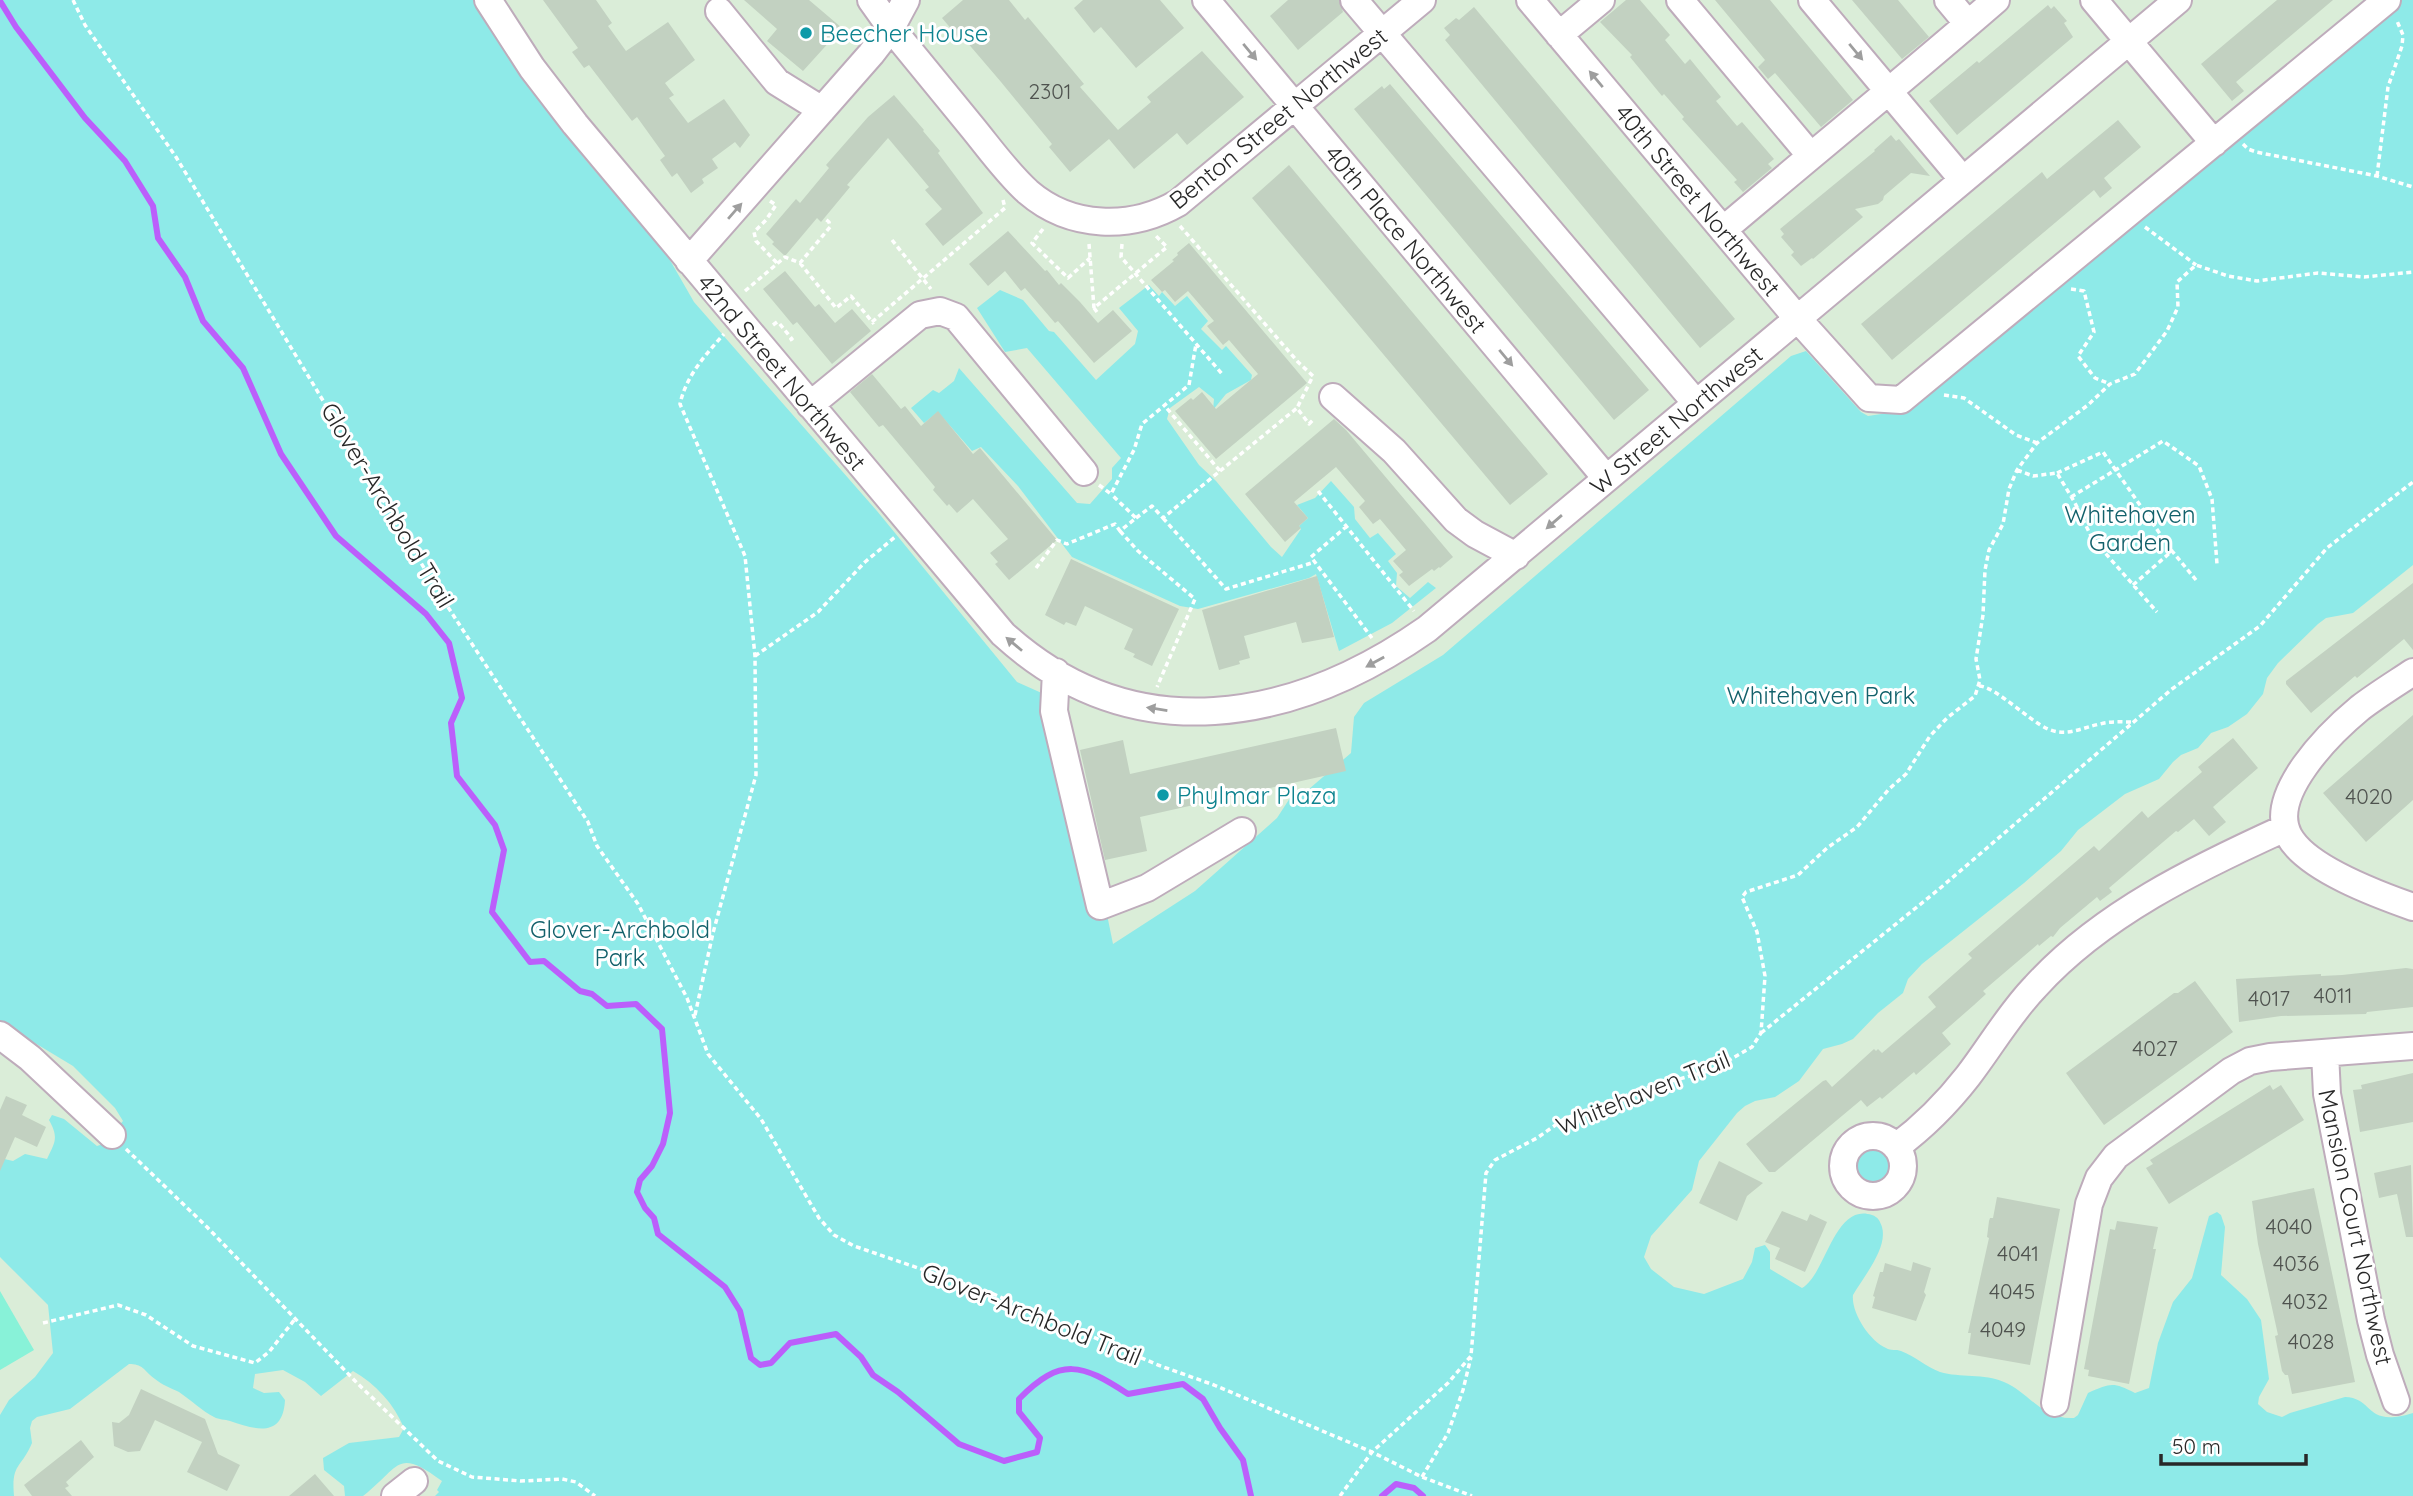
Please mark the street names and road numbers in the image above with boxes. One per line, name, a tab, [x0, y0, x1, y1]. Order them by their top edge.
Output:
street label: Benton Street Northwest	[1163, 21, 1393, 215]
street label: 40th Street Northwest	[1609, 98, 1787, 302]
street label: 40th Place Northwest	[1319, 139, 1493, 339]
street label: 42nd Street Northwest	[691, 268, 873, 476]
street label: W Street Northwest	[1584, 339, 1768, 501]
street label: Glover-Archbold Trail	[315, 397, 461, 613]
street label: Whitehaven Trail	[1552, 1043, 1734, 1141]
street label: Mansion Court Northwest	[2312, 1086, 2400, 1368]
street label: Glover-Archbold Trail	[918, 1256, 1146, 1372]

